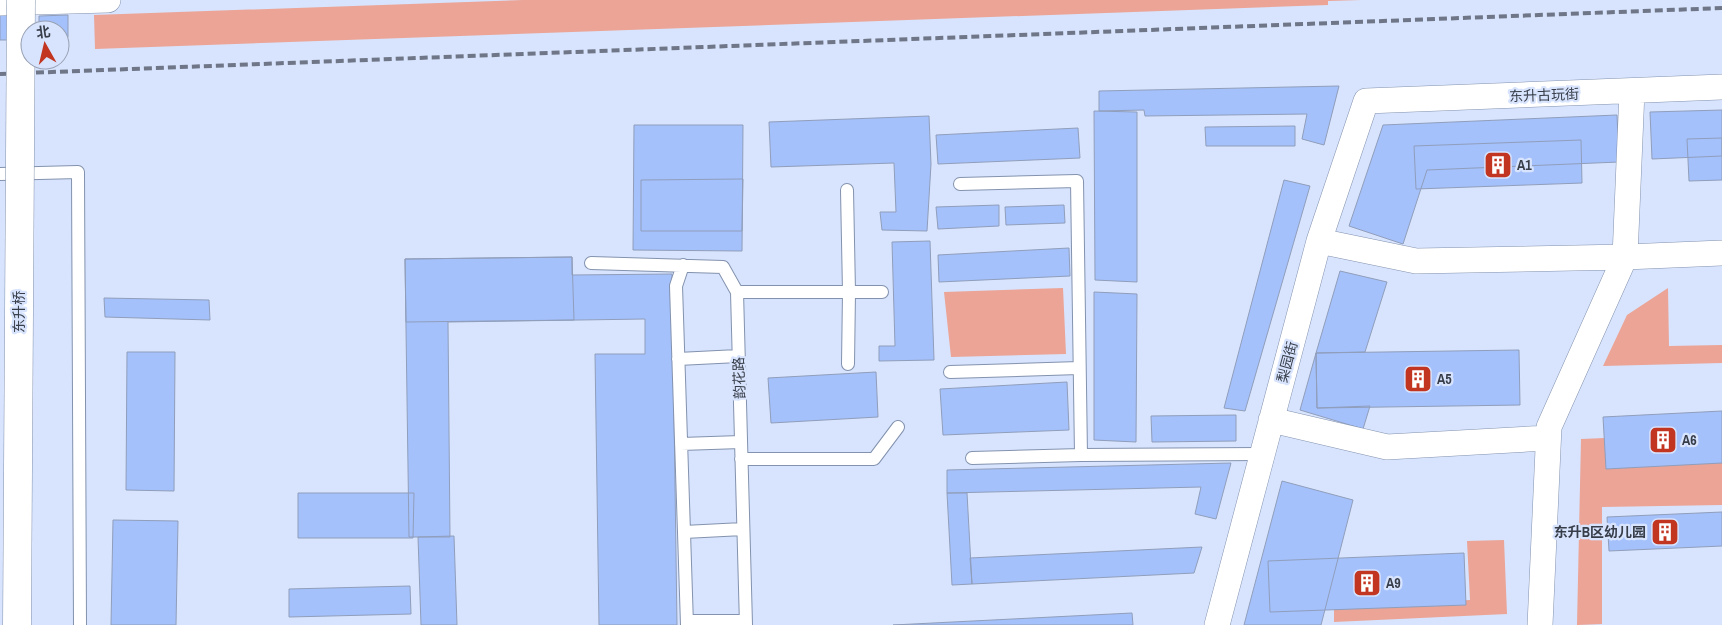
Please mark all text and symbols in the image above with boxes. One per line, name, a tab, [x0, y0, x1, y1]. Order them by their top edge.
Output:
north arrow	[20, 20, 70, 70]
text: 北	[35, 22, 51, 42]
street label: 东升古玩街	[1509, 85, 1579, 105]
building icon: A1	[1483, 150, 1513, 180]
place label: A1	[1517, 156, 1532, 174]
street label: 东升桥	[10, 291, 28, 333]
street label: 梨园街	[1273, 339, 1301, 385]
street label: 韵花路	[729, 357, 749, 399]
building icon: A5	[1403, 364, 1433, 394]
place label: A5	[1437, 370, 1452, 388]
building icon: A6	[1648, 425, 1678, 455]
place label: A6	[1682, 431, 1697, 449]
building icon: 东升B区幼儿园	[1650, 517, 1680, 547]
place label: 东升B区幼儿园	[1554, 523, 1646, 541]
building icon: A9	[1352, 568, 1382, 598]
place label: A9	[1386, 574, 1401, 592]

